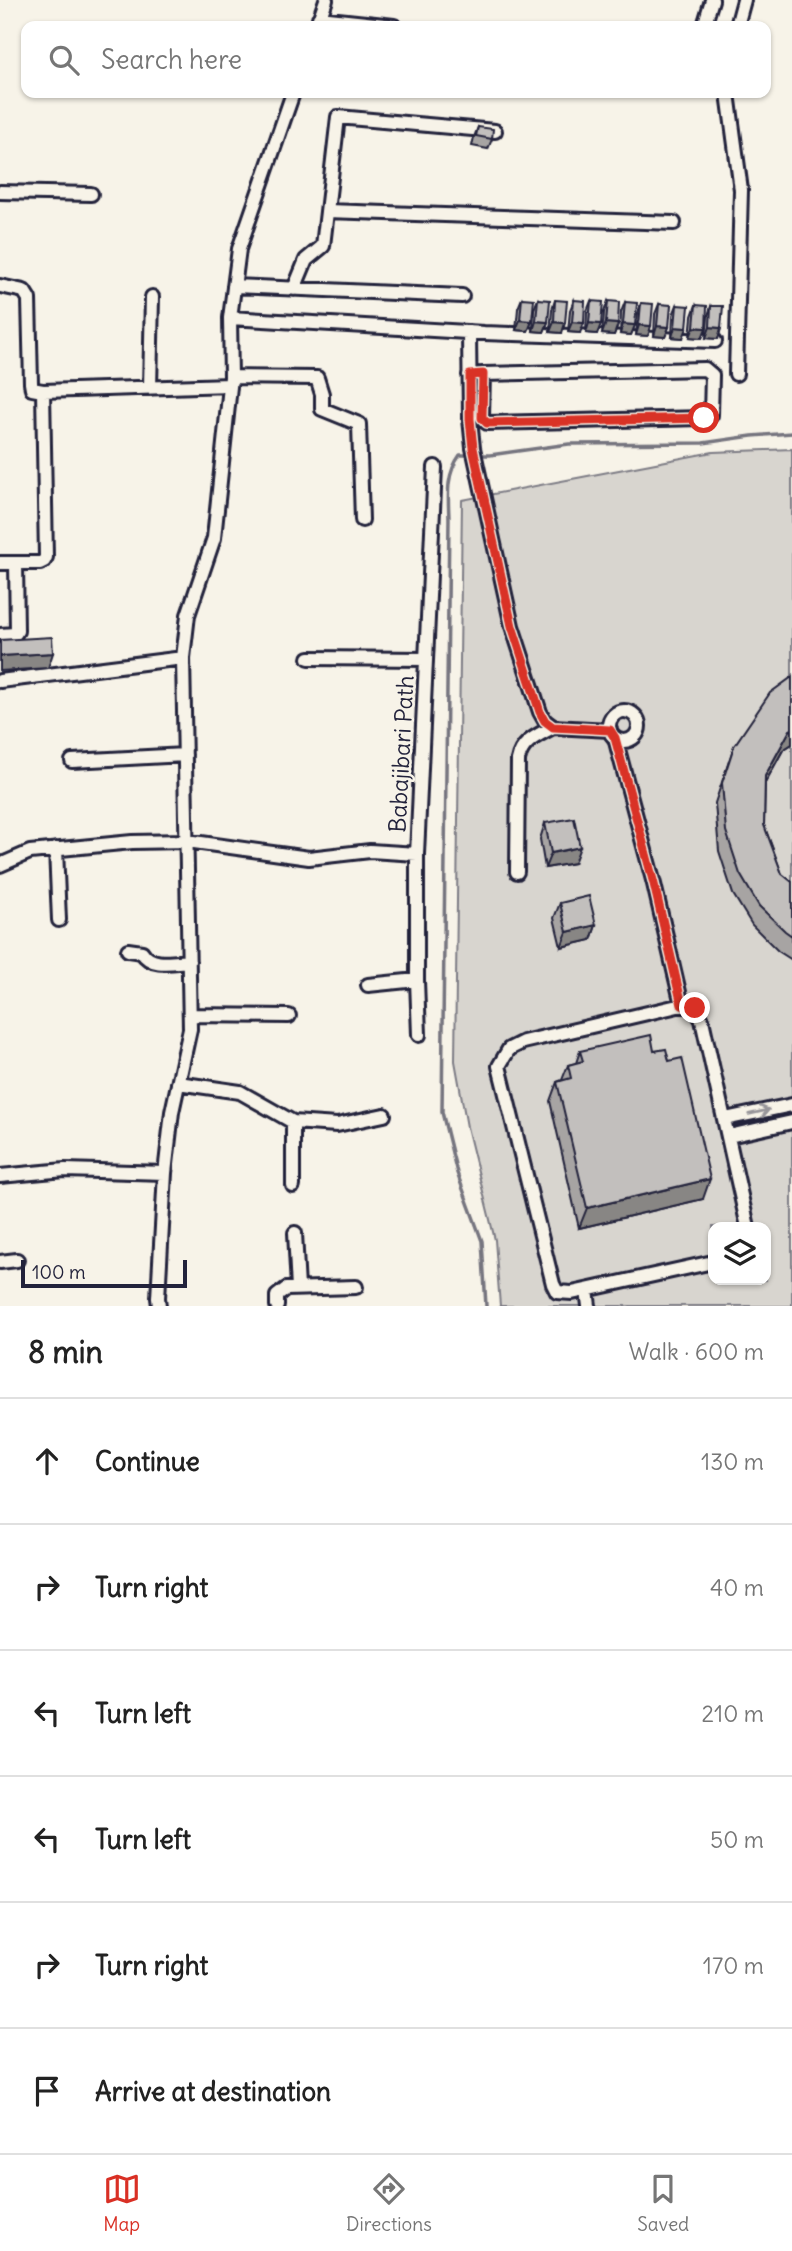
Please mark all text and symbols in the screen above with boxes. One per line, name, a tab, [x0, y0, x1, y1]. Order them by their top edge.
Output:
search box	[21, 21, 771, 98]
icon: search	[45, 41, 83, 79]
text: Search here	[101, 43, 242, 76]
route start	[688, 402, 719, 433]
street label: Babajibari Path	[382, 675, 420, 833]
route end	[679, 992, 710, 1023]
one-way arrow	[747, 1105, 770, 1118]
map controls	[708, 1222, 771, 1285]
button: layers	[708, 1222, 771, 1285]
scale bar	[21, 1257, 187, 1289]
text: 100 m	[32, 1260, 86, 1284]
text: 8 min	[28, 1333, 103, 1371]
text: Walk · 600 m	[629, 1337, 764, 1366]
icon: ahead	[28, 1442, 66, 1480]
text: Continue	[95, 1445, 200, 1478]
text: 130 m	[701, 1447, 764, 1476]
icon: right	[28, 1568, 66, 1606]
text: Turn right	[95, 1571, 208, 1604]
text: 40 m	[710, 1573, 764, 1602]
icon: left	[28, 1694, 66, 1732]
text: Turn left	[95, 1697, 191, 1730]
text: 210 m	[701, 1699, 764, 1728]
icon: left	[28, 1820, 66, 1858]
text: Turn left	[95, 1823, 191, 1856]
text: 50 m	[710, 1825, 764, 1854]
icon: right	[28, 1946, 66, 1984]
text: Turn right	[95, 1949, 208, 1982]
text: 170 m	[703, 1951, 764, 1980]
icon: arrive	[28, 2072, 66, 2110]
text: Arrive at destination	[95, 2075, 331, 2108]
tab: Map	[103, 2170, 141, 2236]
tab: Directions	[346, 2170, 432, 2236]
tab: Saved	[637, 2170, 689, 2236]

